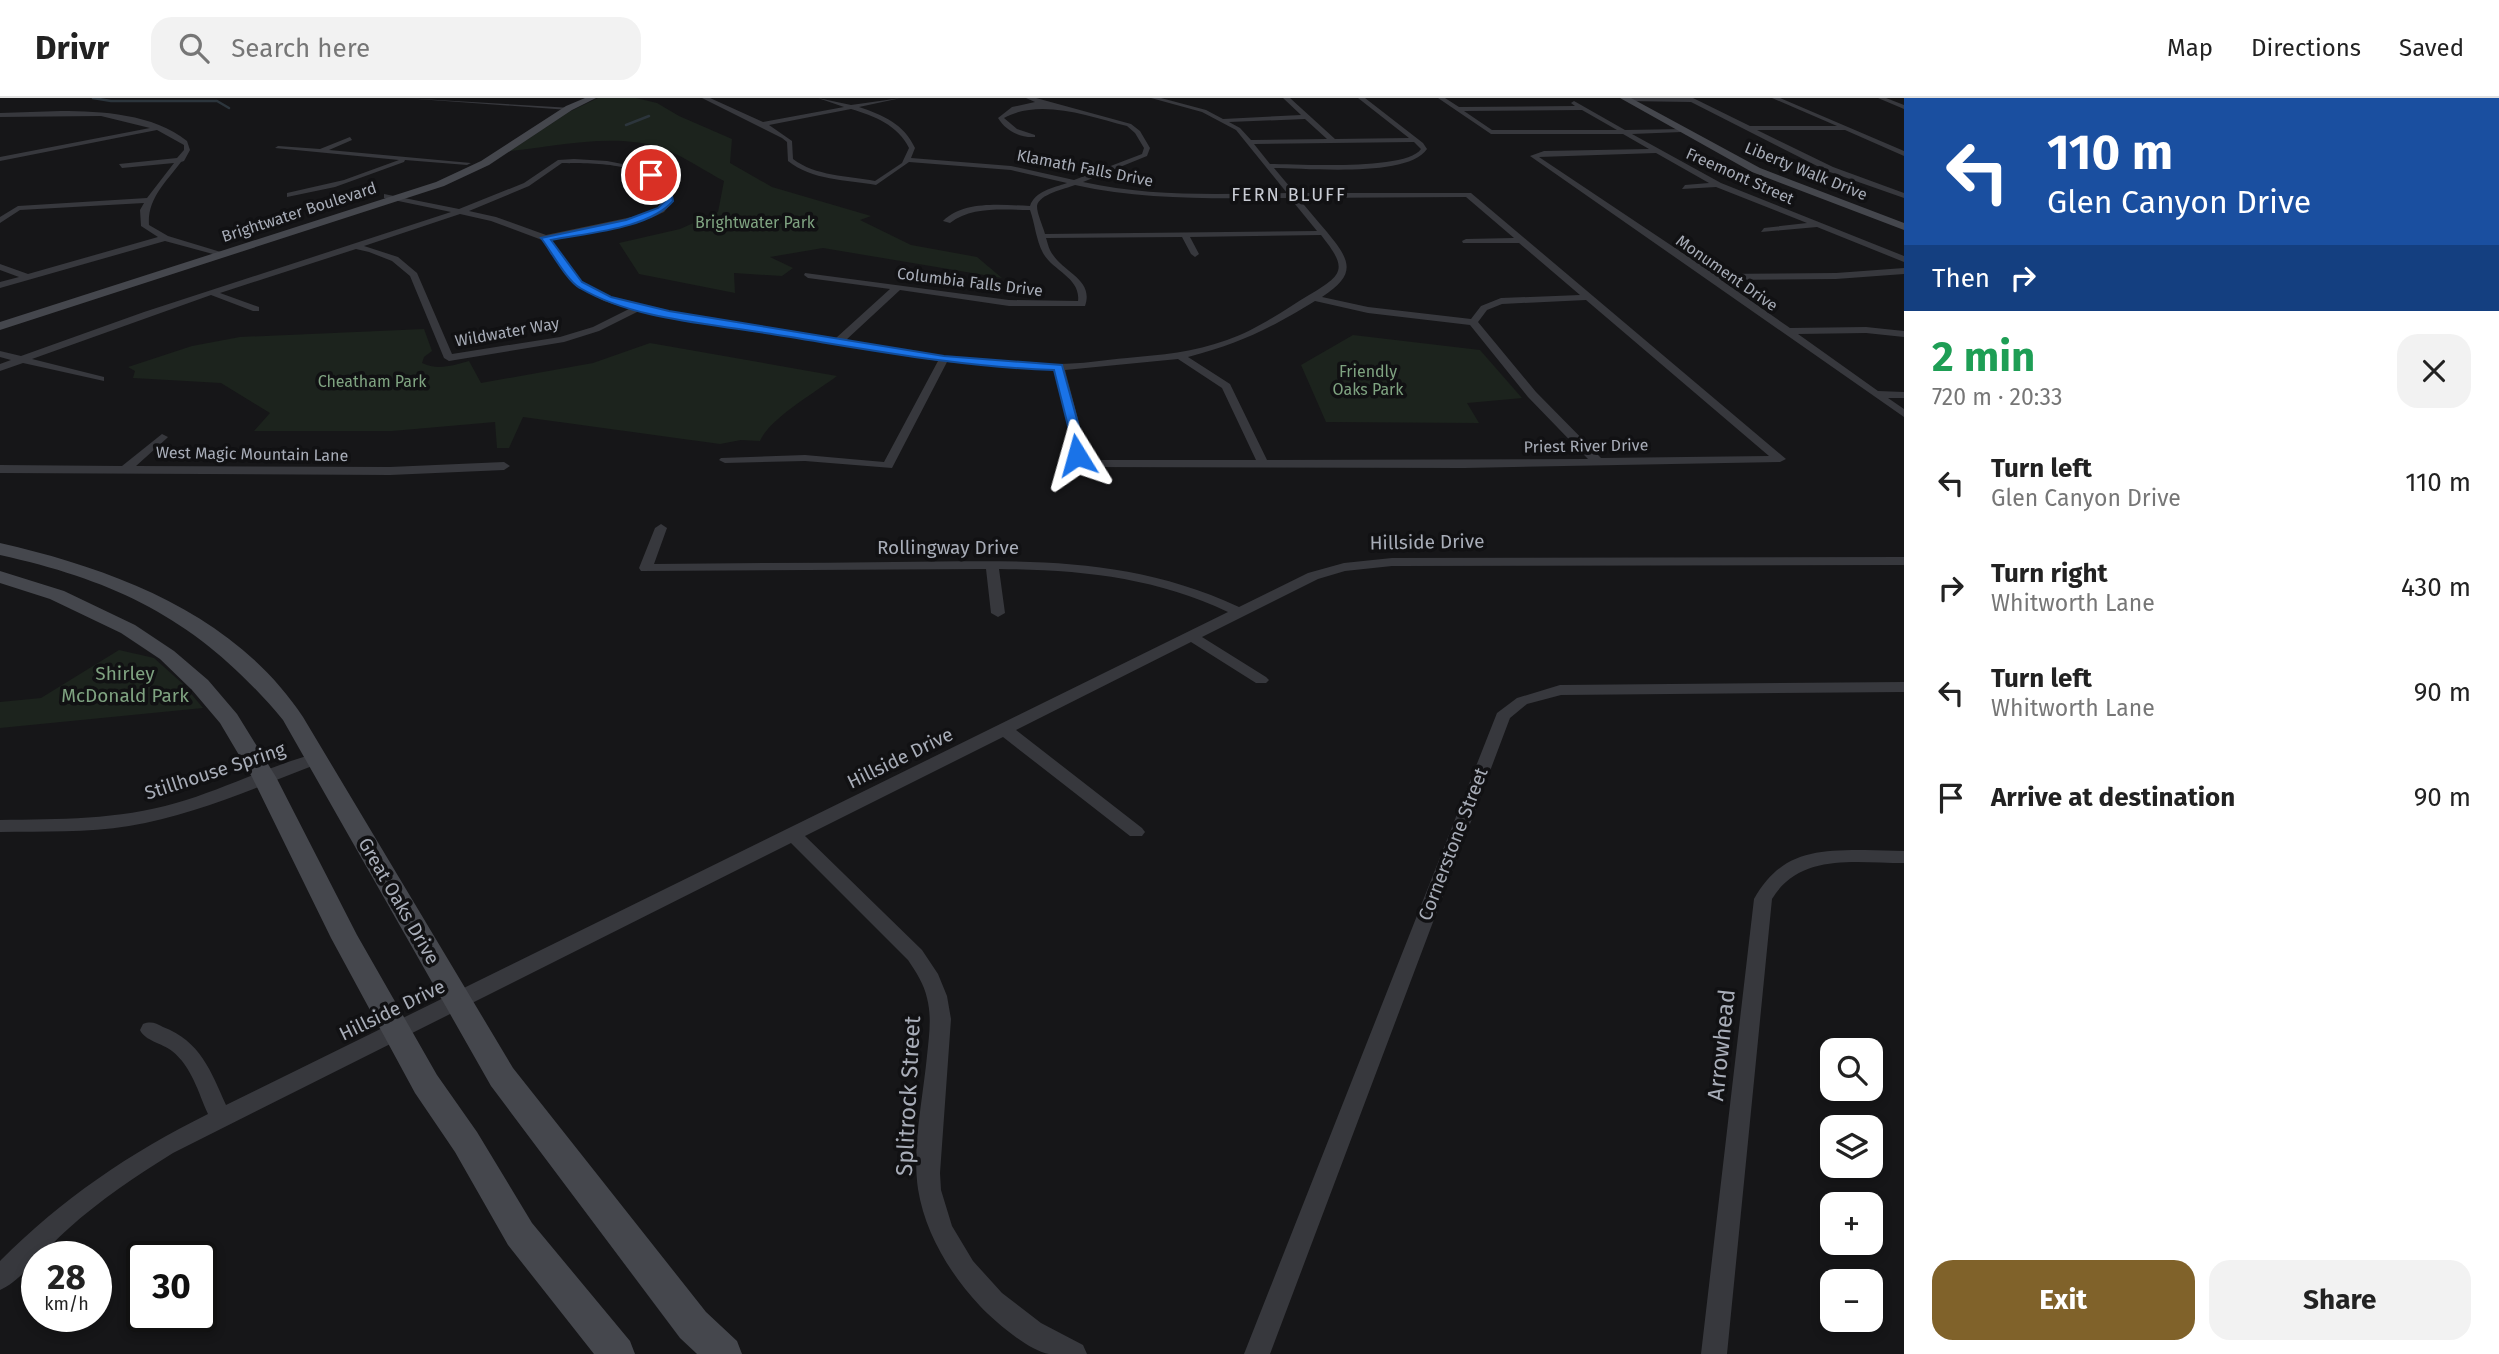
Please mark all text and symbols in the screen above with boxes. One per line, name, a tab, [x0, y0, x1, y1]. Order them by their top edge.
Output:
search box	[151, 17, 641, 80]
text: Drivr	[35, 28, 109, 68]
icon: search	[175, 29, 213, 67]
text: Search here	[231, 33, 370, 64]
text: Map	[2167, 34, 2213, 62]
text: Directions	[2251, 34, 2361, 62]
text: Saved	[2399, 34, 2464, 62]
text: 110 m	[2047, 123, 2173, 182]
icon: left	[1932, 126, 2023, 217]
street label: Liberty Walk Drive	[1742, 138, 1870, 204]
street label: Freemont Street	[1683, 144, 1797, 208]
pin	[621, 145, 681, 205]
street label: Klamath Falls Drive	[1015, 145, 1155, 191]
icon: arrive	[632, 156, 670, 194]
street label: Brightwater Boulevard	[219, 178, 379, 246]
text: Glen Canyon Drive	[2047, 183, 2311, 221]
district label: FERN BLUFF	[1231, 184, 1347, 206]
park label: Brightwater Park	[695, 213, 816, 232]
street label: Monument Drive	[1672, 231, 1782, 315]
icon: right	[2004, 259, 2042, 297]
text: Then	[1932, 263, 1990, 294]
street label: Columbia Falls Drive	[896, 264, 1044, 300]
street label: Wildwater Way	[453, 313, 561, 351]
text: 2 min	[1932, 332, 2035, 382]
button: close	[2397, 334, 2471, 408]
park label: Friendly Oaks Park	[1333, 362, 1404, 399]
park label: Cheatham Park	[318, 372, 427, 391]
text: 720 m · 20:33	[1932, 383, 2063, 411]
position arrow	[1040, 418, 1114, 492]
street label: Priest River Drive	[1524, 435, 1648, 457]
street label: West Magic Mountain Lane	[156, 443, 348, 465]
text: Turn left	[1991, 453, 2092, 484]
icon: left	[1932, 464, 1970, 502]
text: 110 m	[2405, 467, 2471, 498]
text: Glen Canyon Drive	[1991, 484, 2181, 512]
street label: Hillside Drive	[1369, 529, 1485, 555]
street label: Rollingway Drive	[877, 536, 1019, 559]
text: Turn right	[1991, 558, 2108, 589]
icon: right	[1932, 569, 1970, 607]
text: 430 m	[2401, 572, 2471, 603]
text: Whitworth Lane	[1991, 589, 2155, 617]
park label: Shirley McDonald Park	[61, 662, 189, 707]
text: Turn left	[1991, 663, 2092, 694]
icon: left	[1932, 674, 1970, 712]
text: 90 m	[2414, 677, 2471, 708]
text: Whitworth Lane	[1991, 694, 2155, 722]
street label: Hillside Drive	[843, 722, 957, 794]
street label: Stillhouse Spring	[142, 737, 288, 805]
street label: Cornerstone Street	[1413, 764, 1493, 924]
icon: arrive	[1932, 779, 1970, 817]
text: Arrive at destination	[1991, 782, 2235, 813]
text: 90 m	[2414, 782, 2471, 813]
street label: Great Oaks Drive	[353, 834, 445, 968]
street label: Hillside Drive	[335, 974, 449, 1046]
street label: Arrowhead	[1701, 988, 1741, 1102]
street label: Splitrock Street	[890, 1014, 926, 1177]
map controls	[1820, 1038, 1883, 1332]
button: search	[1820, 1038, 1883, 1101]
button: layers	[1820, 1115, 1883, 1178]
button: +	[1820, 1192, 1883, 1255]
speed limit sign: 30	[126, 1241, 217, 1332]
text: 28	[47, 1256, 86, 1298]
button: Exit	[1932, 1260, 2195, 1340]
button: Share	[2209, 1260, 2471, 1340]
button: −	[1820, 1269, 1883, 1332]
text: km/h	[44, 1293, 89, 1315]

